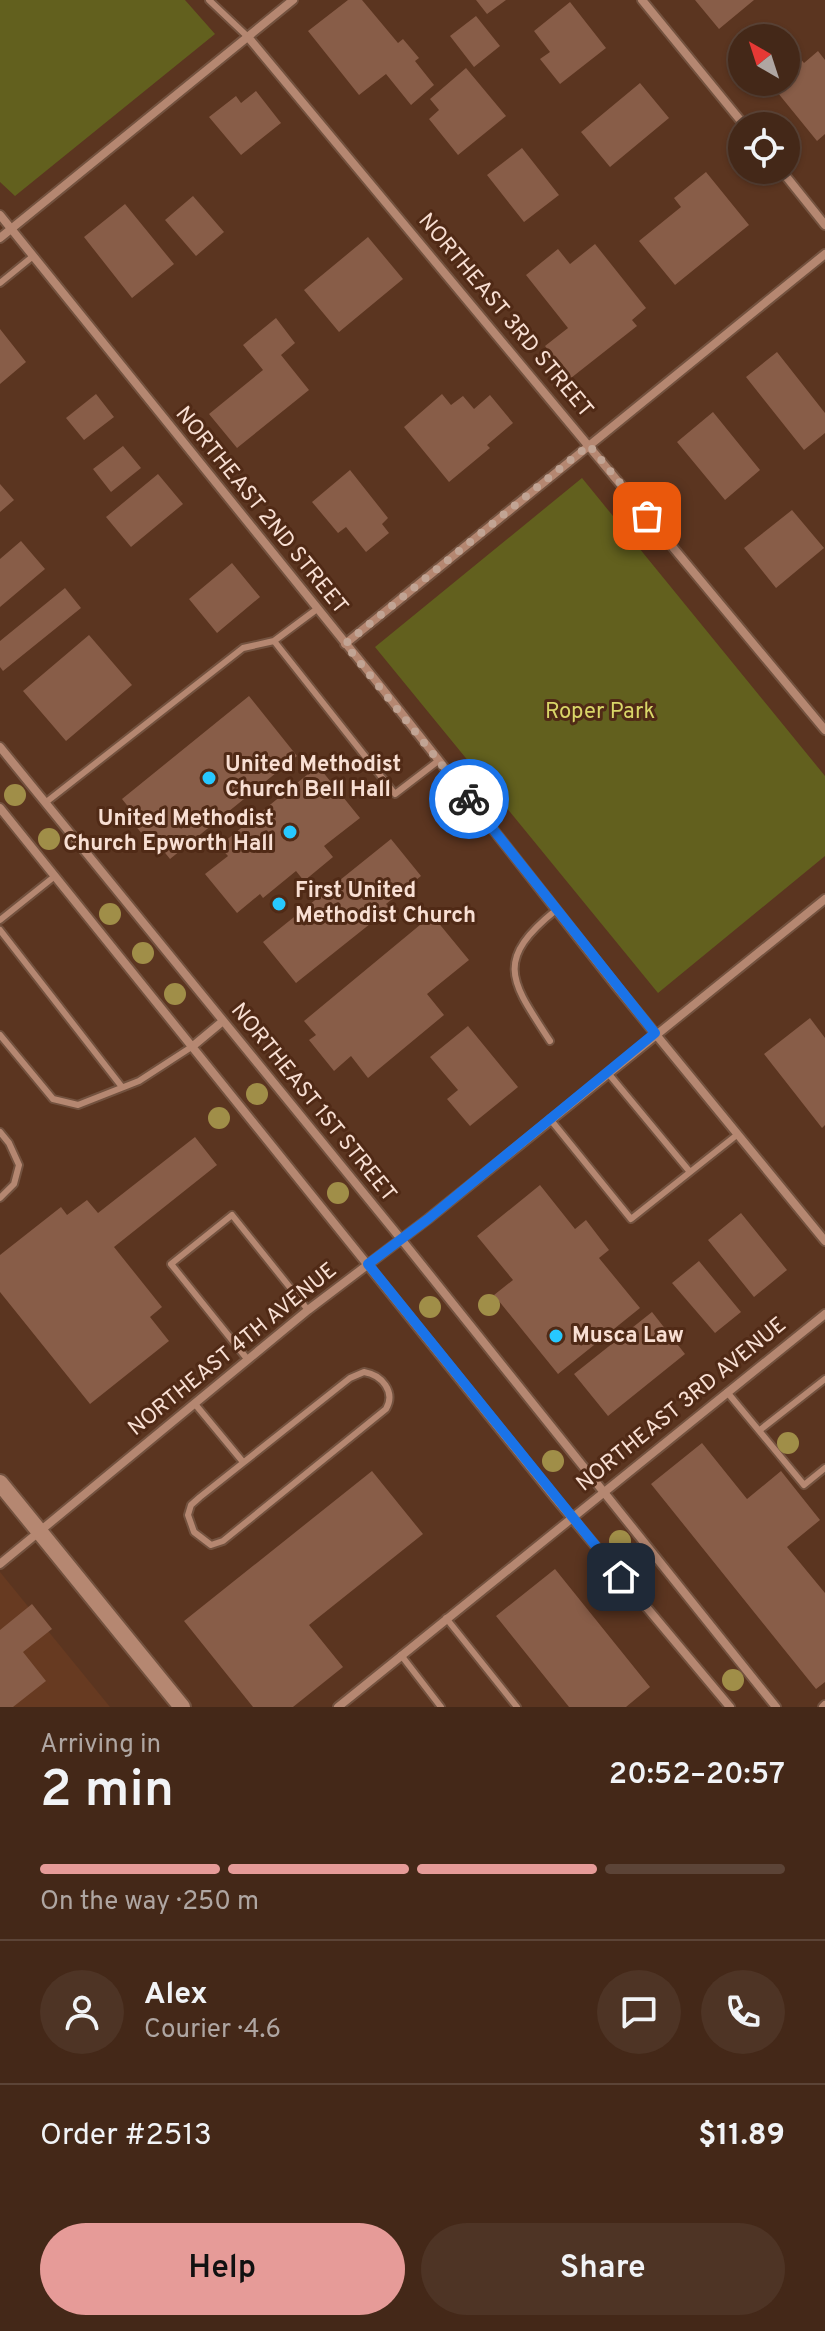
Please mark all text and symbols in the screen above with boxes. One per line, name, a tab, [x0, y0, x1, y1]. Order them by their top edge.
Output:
north arrow	[728, 24, 800, 96]
map controls	[728, 24, 800, 184]
button: locate	[728, 112, 800, 184]
street label: NORTHEAST 3RD STREET	[412, 208, 598, 424]
street label: NORTHEAST 2ND STREET	[169, 402, 353, 620]
pin	[613, 482, 681, 550]
icon: bag	[625, 494, 669, 538]
park label: Roper Park	[545, 699, 655, 726]
place label: United Methodist Church Bell Hall	[225, 752, 401, 804]
courier	[429, 759, 509, 839]
marker: United Methodist Church Bell Hall	[200, 769, 218, 787]
icon: bike	[447, 777, 491, 821]
place label: United Methodist Church Epworth Hall	[63, 806, 274, 858]
marker: United Methodist Church Epworth Hall	[281, 823, 299, 841]
place label: First United Methodist Church	[295, 878, 476, 930]
marker: First United Methodist Church	[270, 895, 288, 913]
street label: NORTHEAST 1ST STREET	[224, 998, 402, 1208]
street label: NORTHEAST 4TH AVENUE	[123, 1257, 343, 1443]
street label: NORTHEAST 3RD AVENUE	[572, 1312, 792, 1498]
place label: Musca Law	[572, 1323, 684, 1350]
marker: Musca Law	[547, 1327, 565, 1345]
pin	[587, 1543, 655, 1611]
icon: home	[599, 1555, 643, 1599]
text: Arriving in	[40, 1729, 161, 1762]
text: 20:52–20:57	[609, 1757, 785, 1794]
text: 2 min	[40, 1759, 174, 1825]
text: On the way · 250 m	[40, 1886, 259, 1919]
button: person	[40, 1970, 124, 2054]
button: chat	[597, 1970, 681, 2054]
button: phone	[701, 1970, 785, 2054]
text: Alex	[144, 1977, 208, 2014]
text: Courier · 4.6	[144, 2014, 281, 2047]
text: Order #2513	[40, 2118, 212, 2155]
text: $11.89	[698, 2118, 785, 2155]
button: Help	[40, 2223, 405, 2315]
button: Share	[421, 2223, 785, 2315]

